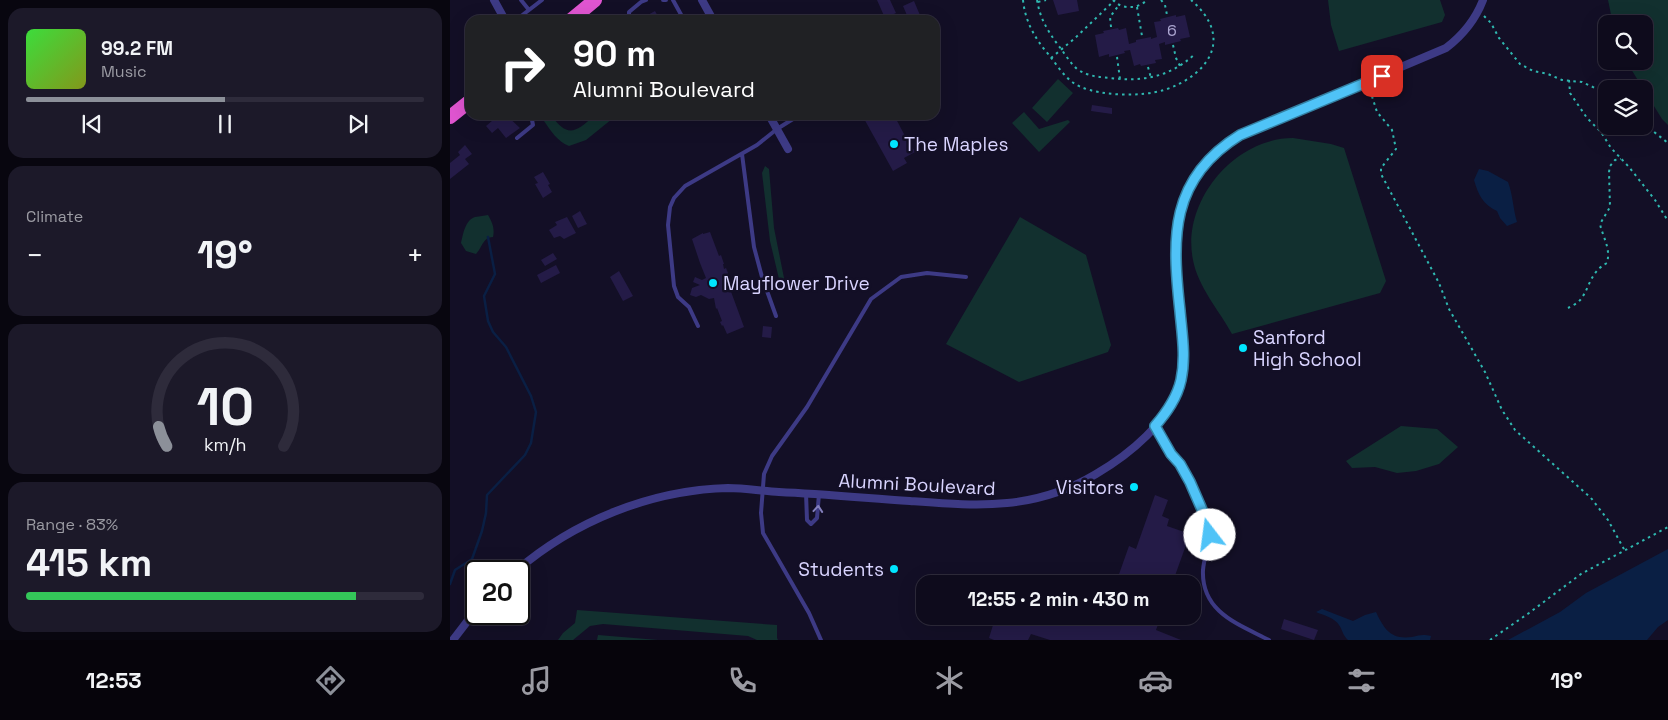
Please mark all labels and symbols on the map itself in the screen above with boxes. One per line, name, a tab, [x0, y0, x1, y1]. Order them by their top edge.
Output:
house number: 6	[1167, 20, 1177, 41]
pin	[1361, 55, 1403, 97]
place label: The Maples	[904, 132, 1008, 157]
marker: The Maples	[888, 138, 900, 150]
place label: Mayflower Drive	[723, 271, 870, 296]
marker: Mayflower Drive	[707, 277, 719, 289]
place label: Sanford High School	[1253, 325, 1362, 372]
marker: Sanford High School	[1237, 342, 1249, 354]
street label: Alumni Boulevard	[838, 468, 996, 501]
place label: Visitors	[1056, 475, 1124, 500]
marker: Visitors	[1128, 481, 1140, 493]
one-way arrow	[812, 505, 823, 513]
position arrow	[1183, 508, 1235, 560]
place label: Students	[798, 557, 884, 582]
speed limit sign: 20	[465, 560, 530, 625]
marker: Students	[888, 563, 900, 575]

